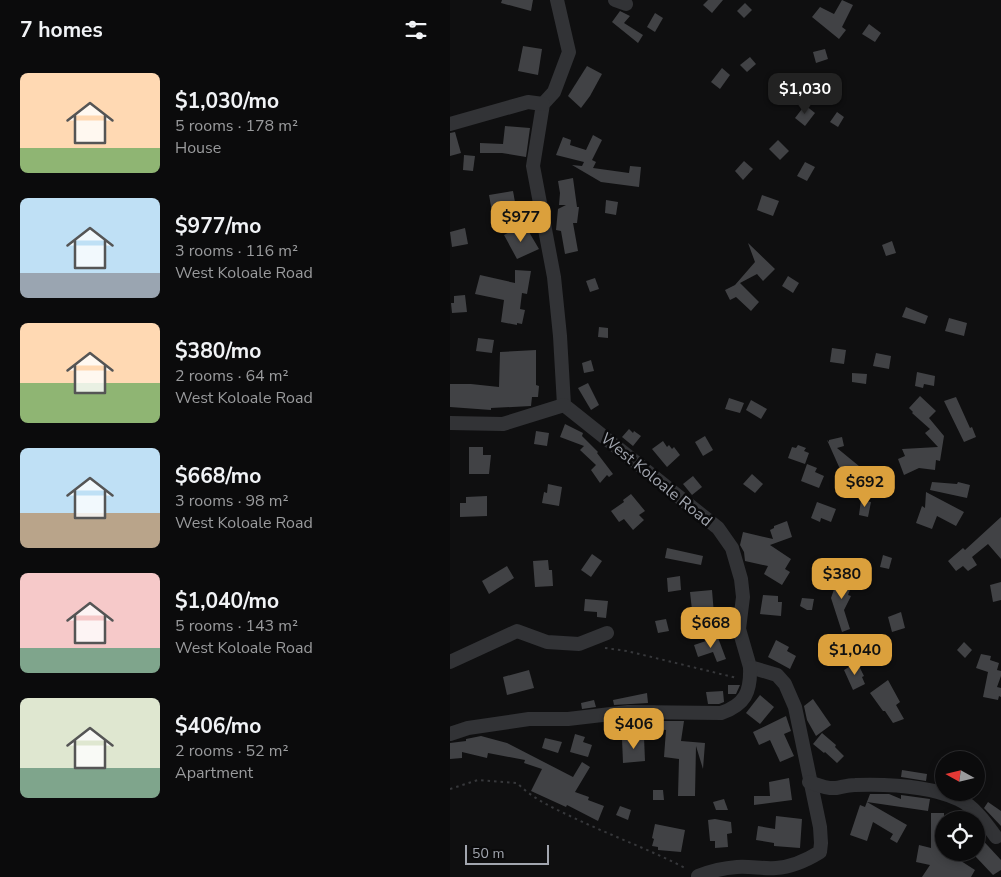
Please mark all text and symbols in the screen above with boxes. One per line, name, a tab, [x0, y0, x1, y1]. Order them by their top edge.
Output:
text: 7 homes	[20, 16, 103, 44]
icon: filters	[402, 16, 430, 44]
pin: $1,030	[764, 72, 846, 115]
text: $1,030	[779, 78, 831, 100]
text: $1,030/mo	[175, 87, 279, 115]
icon: home	[60, 93, 120, 153]
text: 5 rooms · 178 m²	[175, 115, 298, 137]
text: House	[175, 137, 221, 159]
pin: $977	[491, 200, 551, 243]
text: $977	[502, 206, 540, 228]
text: $977/mo	[175, 212, 261, 240]
icon: home	[60, 218, 120, 278]
text: 3 rooms · 116 m²	[175, 240, 298, 262]
text: West Koloale Road	[175, 262, 313, 284]
text: $380/mo	[175, 337, 261, 365]
icon: home	[60, 343, 120, 403]
text: 2 rooms · 64 m²	[175, 365, 288, 387]
text: West Koloale Road	[175, 387, 313, 409]
street label: West Koloale Road	[596, 428, 717, 532]
text: $668/mo	[175, 462, 261, 490]
pin: $692	[835, 466, 895, 508]
icon: home	[60, 468, 120, 528]
text: $692	[846, 471, 884, 493]
text: 3 rooms · 98 m²	[175, 490, 288, 512]
text: West Koloale Road	[175, 512, 313, 534]
pin: $380	[812, 558, 872, 600]
text: $380	[823, 563, 861, 585]
text: $1,040/mo	[175, 587, 279, 615]
icon: home	[60, 593, 120, 653]
pin: $668	[681, 606, 741, 649]
text: $668	[692, 612, 730, 634]
text: 5 rooms · 143 m²	[175, 615, 298, 637]
pin: $1,040	[814, 634, 896, 676]
text: West Koloale Road	[175, 637, 313, 659]
text: $1,040	[829, 639, 881, 661]
pin: $406	[604, 708, 664, 750]
text: $406/mo	[175, 712, 261, 740]
text: $406	[615, 713, 653, 735]
icon: home	[60, 718, 120, 778]
text: 2 rooms · 52 m²	[175, 740, 288, 762]
north arrow	[935, 751, 985, 801]
map controls	[935, 751, 985, 861]
text: Apartment	[175, 762, 253, 784]
button: locate	[935, 811, 985, 861]
scale bar	[465, 842, 549, 865]
text: 50 m	[472, 844, 504, 863]

